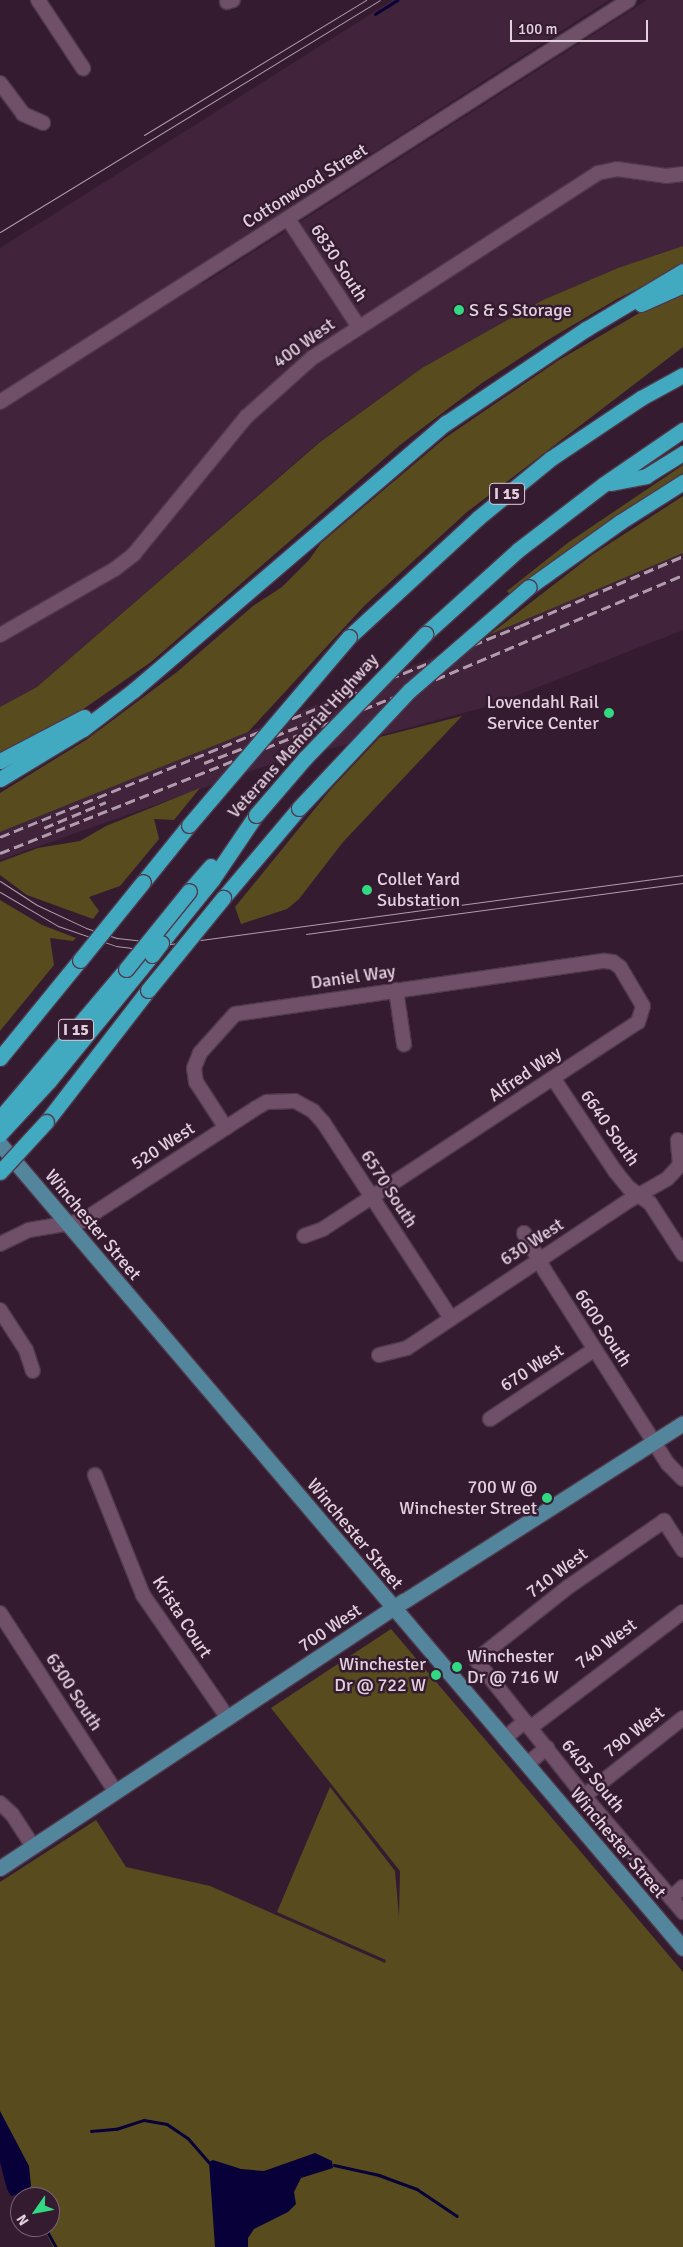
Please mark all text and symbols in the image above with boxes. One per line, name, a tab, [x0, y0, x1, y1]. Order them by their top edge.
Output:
scale bar	[513, 10, 650, 42]
text: 100 m	[518, 20, 558, 38]
street label: Cottonwood Street	[239, 139, 371, 233]
street label: 6830 South	[306, 220, 372, 306]
place label: S & S Storage	[469, 299, 572, 321]
marker: S & S Storage	[453, 304, 465, 316]
street label: 400 West	[269, 313, 339, 373]
road number: I 15	[488, 480, 526, 508]
street label: Veterans Memorial Highway	[223, 649, 383, 823]
place label: Lovendahl Rail Service Center	[486, 692, 599, 734]
marker: Lovendahl Rail Service Center	[603, 707, 615, 719]
place label: Collet Yard Substation	[377, 869, 460, 912]
marker: Collet Yard Substation	[361, 884, 373, 896]
street label: Daniel Way	[309, 960, 397, 994]
road number: I 15	[57, 1016, 95, 1044]
street label: Alfred Way	[485, 1042, 565, 1106]
street label: 6640 South	[576, 1086, 644, 1170]
street label: 520 West	[127, 1118, 199, 1174]
street label: 6570 South	[356, 1146, 422, 1232]
street label: Winchester Street	[40, 1165, 146, 1285]
street label: 630 West	[496, 1214, 568, 1270]
street label: 6600 South	[570, 1285, 636, 1371]
street label: 670 West	[496, 1340, 568, 1396]
street label: Winchester Street	[302, 1474, 408, 1594]
place label: 700 W @ Winchester Street	[399, 1477, 537, 1520]
marker: 700 W @ Winchester Street	[541, 1492, 553, 1504]
street label: 710 West	[522, 1543, 592, 1603]
street label: Krista Court	[148, 1572, 216, 1662]
street label: 700 West	[295, 1599, 365, 1657]
street label: 740 West	[571, 1614, 641, 1674]
place label: Winchester Dr @ 716 W	[467, 1646, 559, 1688]
street label: 6300 South	[41, 1649, 107, 1735]
place label: Winchester Dr @ 722 W	[334, 1654, 426, 1696]
marker: Winchester Dr @ 716 W	[451, 1661, 463, 1673]
marker: Winchester Dr @ 722 W	[430, 1669, 442, 1681]
street label: 790 West	[599, 1702, 669, 1762]
street label: 6405 South	[557, 1735, 629, 1817]
street label: Winchester Street	[565, 1783, 671, 1903]
north arrow	[10, 2187, 60, 2237]
text: N	[13, 2211, 33, 2229]

